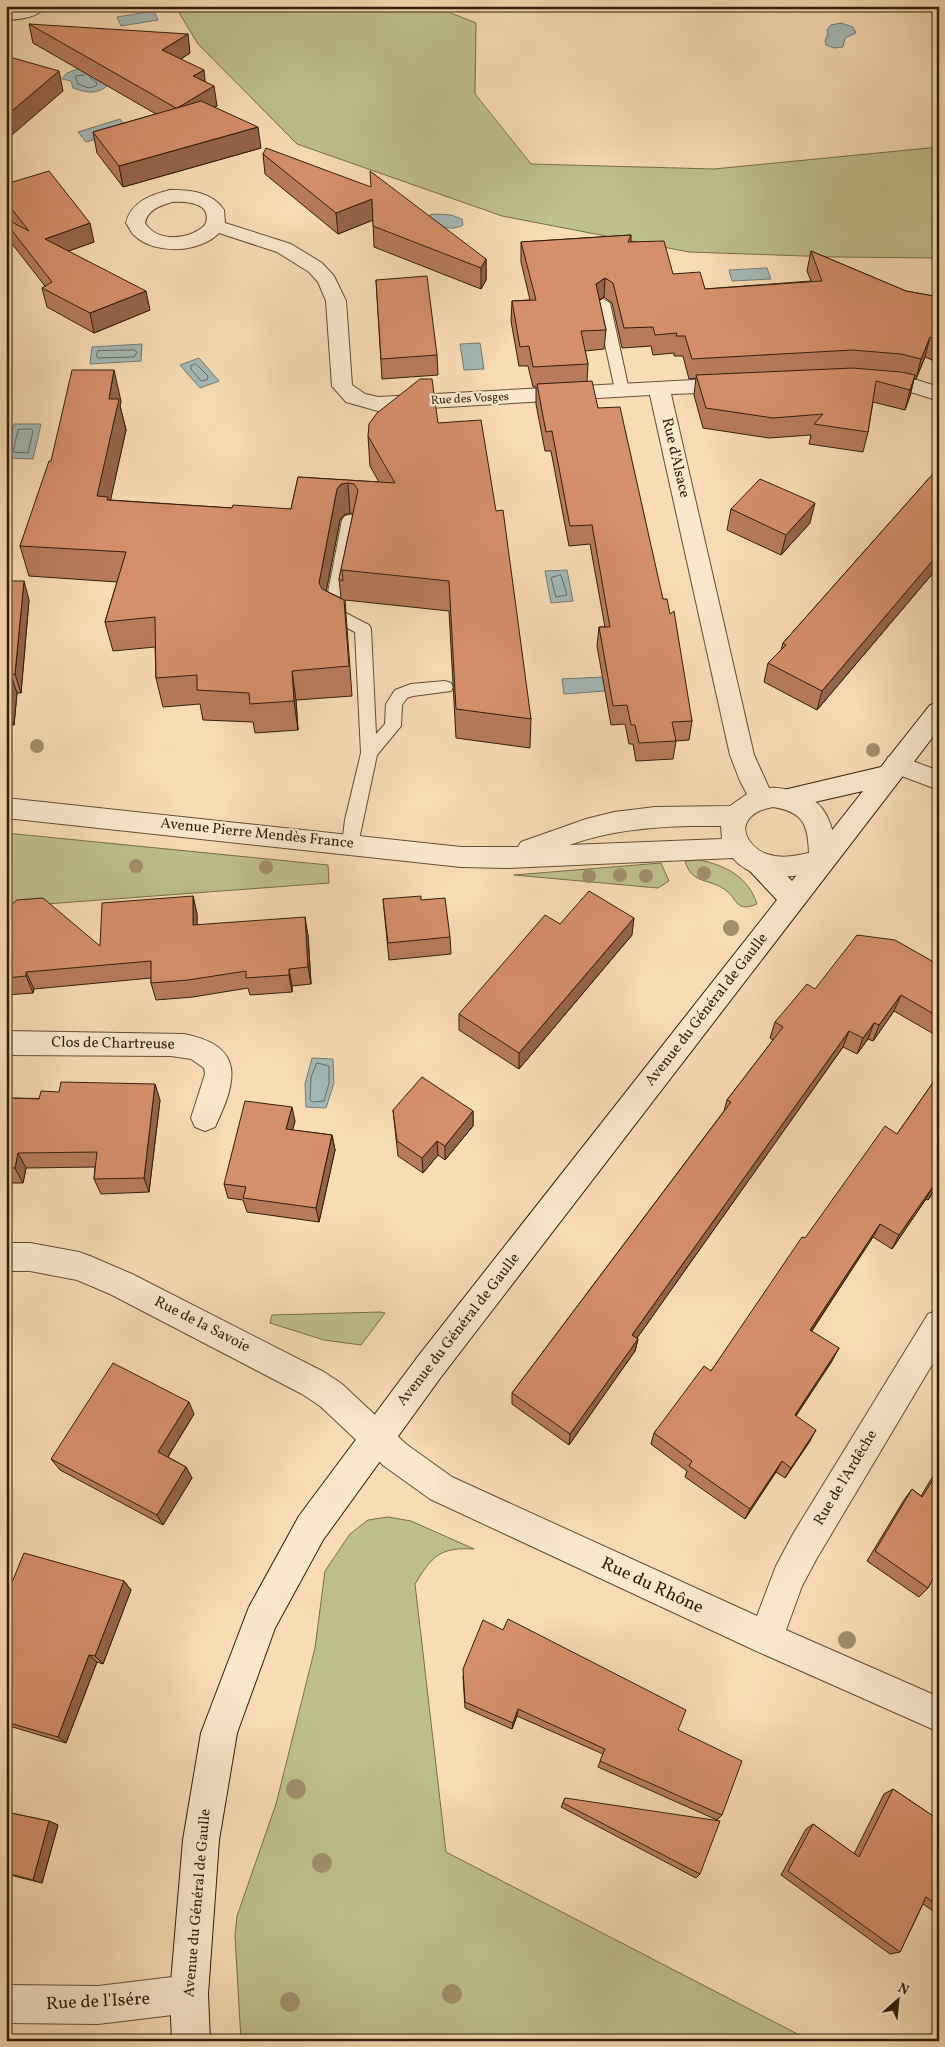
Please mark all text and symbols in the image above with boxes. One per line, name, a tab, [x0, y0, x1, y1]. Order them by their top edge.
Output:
street label: Rue des Vosges	[431, 389, 509, 409]
street label: Rue d'Alsace	[656, 416, 694, 500]
street label: Avenue Pierre Mendès France	[159, 813, 355, 855]
street label: Avenue du Général de Gaulle	[641, 929, 773, 1091]
street label: Clos de Chartreuse	[51, 1032, 175, 1056]
street label: Avenue du Général de Gaulle	[393, 1249, 525, 1411]
street label: Rue de la Savoie	[150, 1292, 254, 1358]
street label: Rue de l'Ardêche	[809, 1426, 883, 1530]
street label: Rue du Rhône	[597, 1551, 707, 1621]
street label: Avenue du Général de Gaulle	[179, 1808, 217, 1998]
north arrow	[872, 1974, 922, 2024]
text: N	[894, 1979, 912, 2001]
street label: Rue de l'Isére	[45, 1987, 151, 2017]

